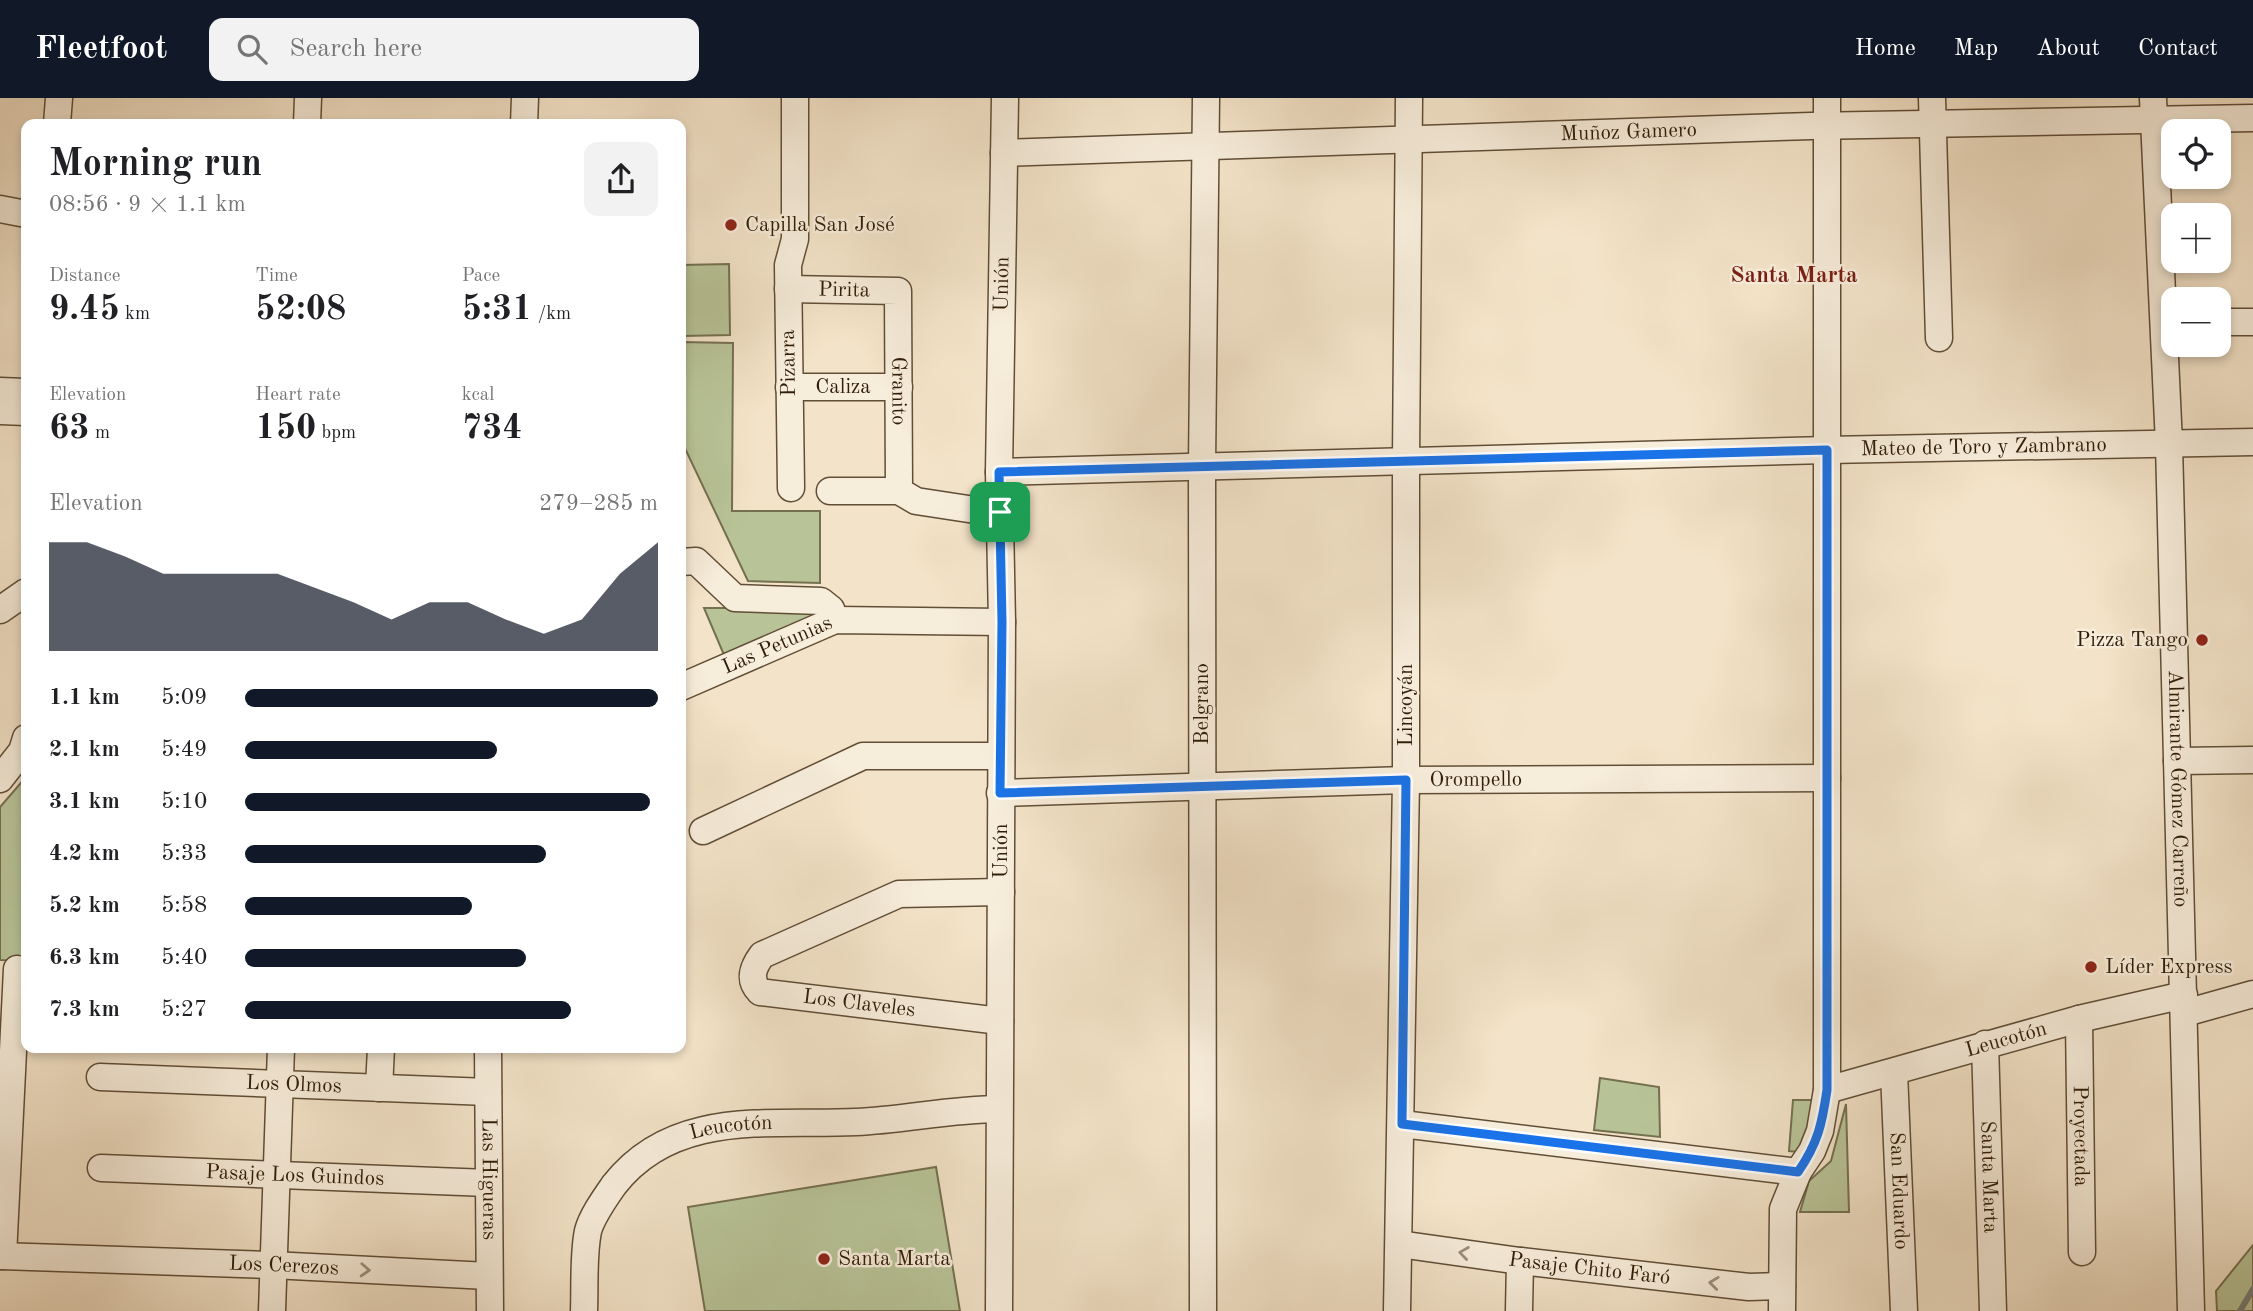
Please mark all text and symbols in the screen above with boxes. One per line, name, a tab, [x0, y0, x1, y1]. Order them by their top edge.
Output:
search box	[209, 18, 699, 81]
icon: search	[233, 30, 271, 68]
text: Fleetfoot	[35, 33, 167, 66]
text: Search here	[289, 36, 422, 62]
text: Home	[1855, 37, 1916, 61]
text: Map	[1954, 37, 1998, 61]
text: About	[2036, 37, 2100, 61]
text: Contact	[2138, 37, 2218, 61]
street label: Muñoz Gamero	[1560, 119, 1697, 145]
map controls	[2161, 119, 2231, 357]
button: locate	[2161, 119, 2231, 189]
button: share	[584, 142, 658, 216]
text: Morning run	[49, 146, 262, 184]
text: 08:56 · 9 × 1.1 km	[49, 193, 246, 216]
button: +	[2161, 203, 2231, 273]
place label: Capilla San José	[745, 215, 895, 236]
marker: Capilla San José	[723, 217, 739, 233]
street label: Unión	[991, 256, 1013, 312]
district label: Santa Marta	[1730, 264, 1858, 287]
text: Distance	[49, 267, 121, 286]
text: Time	[255, 267, 298, 286]
text: Pace	[462, 267, 500, 286]
street label: Pirita	[818, 279, 870, 301]
button: −	[2161, 287, 2231, 357]
text: 9.45	[49, 292, 120, 327]
text: 52:08	[255, 292, 346, 327]
text: 5:31	[462, 292, 532, 327]
text: km	[120, 305, 150, 324]
text: /km	[532, 305, 571, 324]
street label: Pizarra	[778, 329, 800, 397]
street label: Granito	[888, 356, 909, 425]
street label: Caliza	[815, 377, 871, 398]
text: Elevation	[49, 386, 126, 405]
text: Heart rate	[255, 386, 341, 405]
text: kcal	[462, 386, 494, 405]
text: 63	[49, 411, 90, 446]
text: 150	[255, 411, 316, 446]
text: 734	[462, 411, 523, 446]
text: m	[90, 424, 110, 443]
text: bpm	[316, 424, 356, 443]
street label: Mateo de Toro y Zambrano	[1860, 434, 2107, 460]
pin	[970, 482, 1030, 542]
text: Elevation	[49, 492, 143, 515]
text: 279–285 m	[539, 492, 658, 515]
icon: arrive	[981, 493, 1019, 531]
street label: Las Petunias	[719, 612, 835, 678]
place label: Pizza Tango	[2076, 630, 2188, 651]
marker: Pizza Tango	[2194, 632, 2210, 648]
street label: Belgrano	[1192, 663, 1213, 745]
street label: Lincoyán	[1396, 664, 1417, 746]
street label: Almirante Gómez Carreño	[2164, 670, 2191, 908]
text: 1.1 km	[49, 686, 120, 709]
text: 5:09	[161, 686, 207, 709]
text: 2.1 km	[49, 738, 120, 761]
text: 5:49	[161, 738, 207, 761]
street label: Orompello	[1429, 769, 1522, 790]
text: 3.1 km	[49, 790, 120, 813]
text: 5:10	[161, 790, 207, 813]
street label: Unión	[990, 823, 1012, 879]
text: 4.2 km	[49, 842, 120, 865]
text: 5:33	[161, 842, 207, 865]
text: 5.2 km	[49, 894, 120, 917]
text: 5:58	[161, 894, 207, 917]
text: 6.3 km	[49, 946, 120, 969]
text: 5:40	[161, 946, 207, 969]
place label: Líder Express	[2105, 957, 2233, 978]
marker: Líder Express	[2083, 959, 2099, 975]
street label: Los Claveles	[802, 987, 916, 1021]
text: 7.3 km	[49, 998, 120, 1021]
text: 5:27	[161, 998, 207, 1021]
street label: Leucotón	[1963, 1018, 2049, 1061]
street label: Los Olmos	[245, 1072, 342, 1097]
street label: Proyectada	[2069, 1085, 2092, 1187]
street label: Leucotón	[687, 1112, 773, 1144]
street label: Las Higueras	[478, 1118, 500, 1240]
street label: Santa Marta	[1977, 1120, 2001, 1234]
street label: San Eduardo	[1886, 1132, 1912, 1250]
street label: Pasaje Los Guindos	[205, 1162, 385, 1189]
one-way arrow	[1458, 1246, 1470, 1261]
place label: Santa Marta	[838, 1249, 951, 1270]
street label: Pasaje Chito Faró	[1507, 1249, 1671, 1288]
marker: Santa Marta	[816, 1251, 832, 1267]
street label: Los Cerezos	[228, 1253, 339, 1279]
one-way arrow	[360, 1262, 371, 1277]
one-way arrow	[1708, 1276, 1719, 1291]

